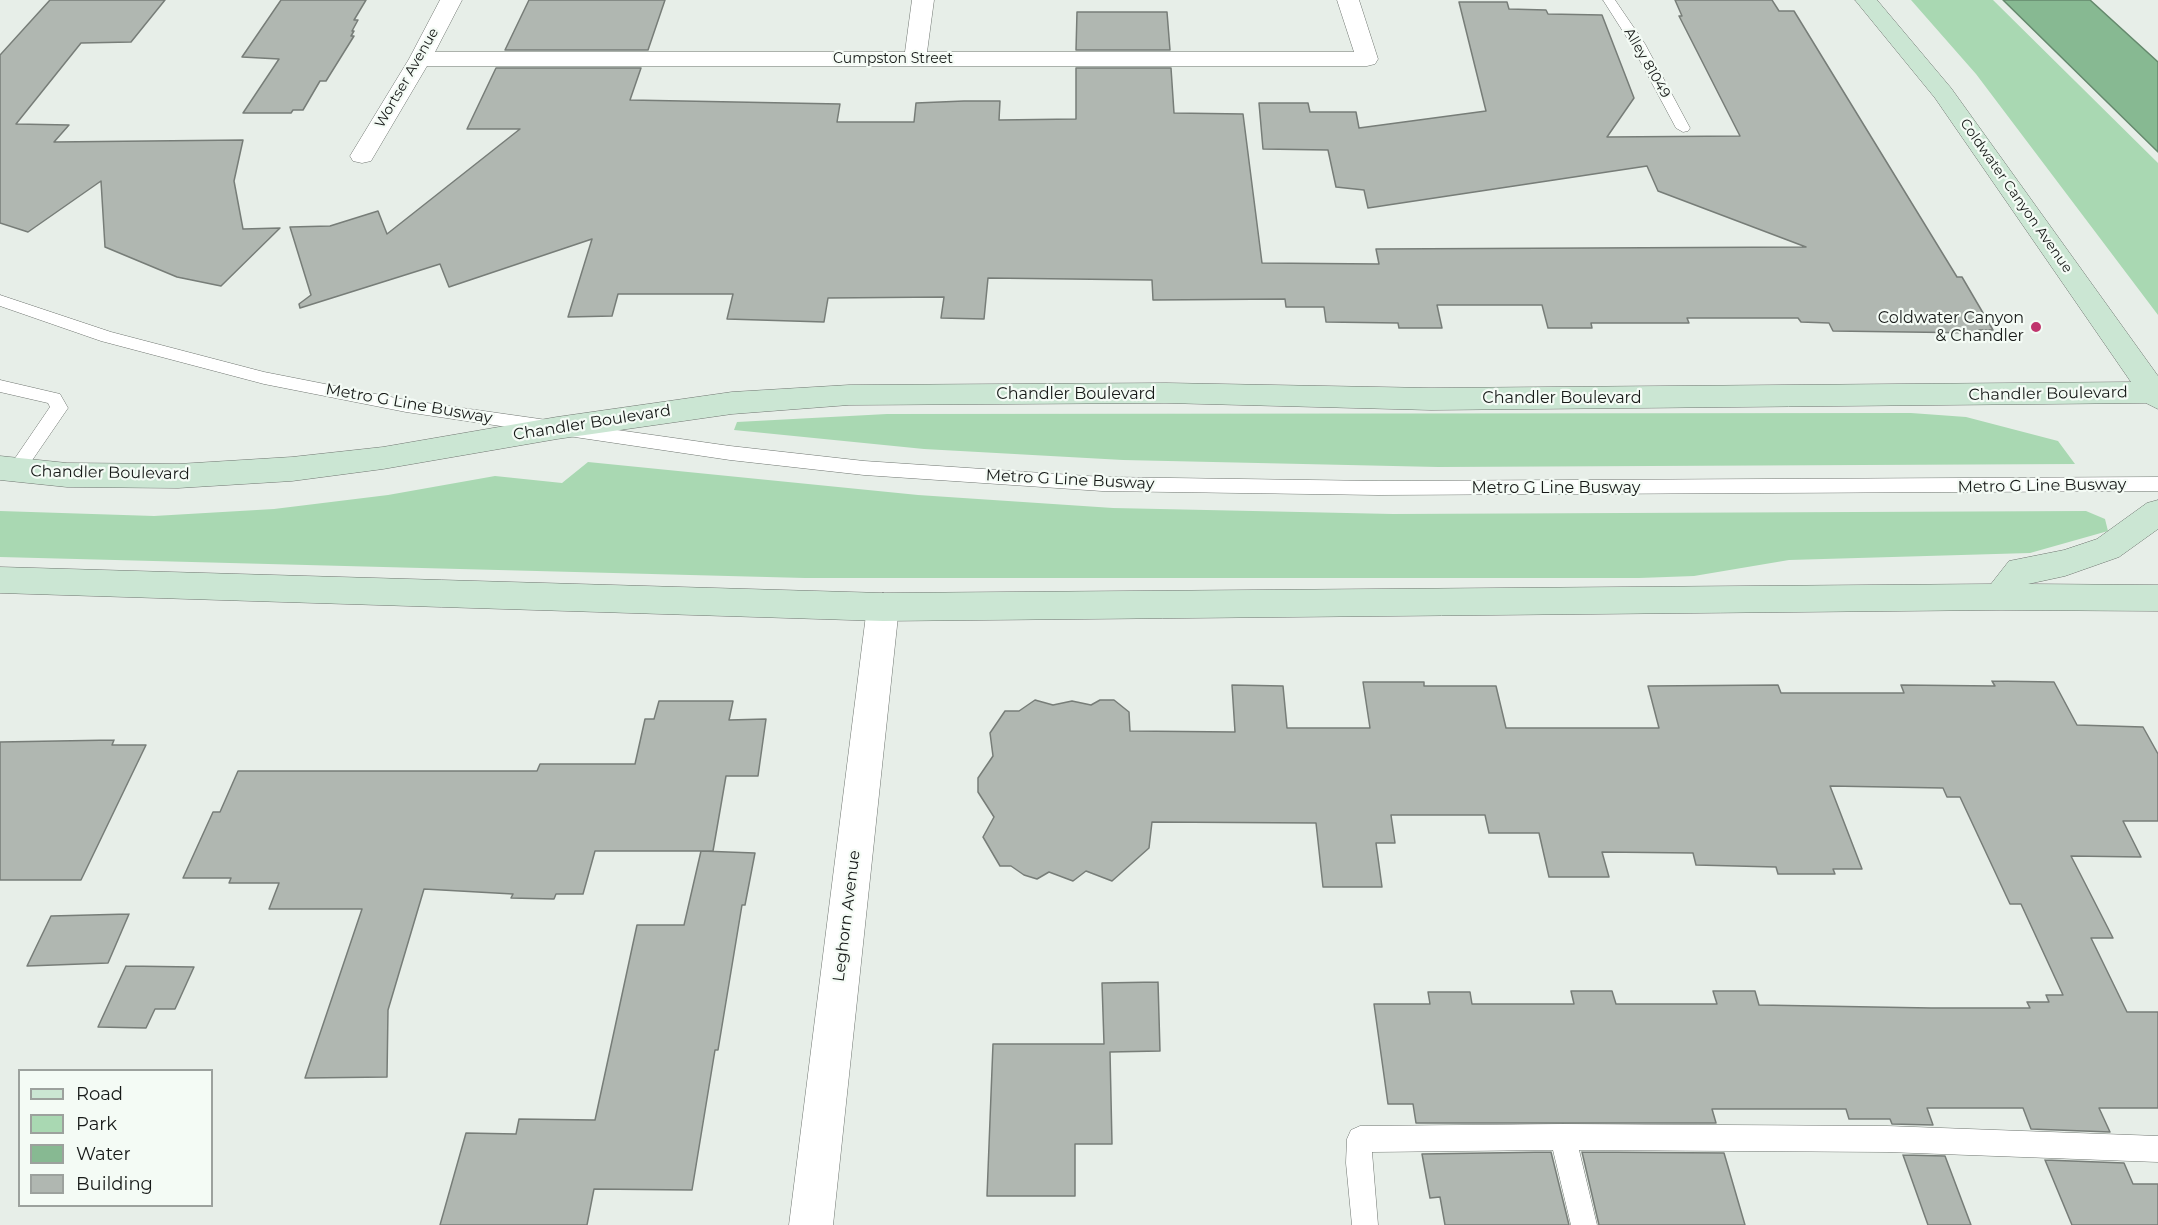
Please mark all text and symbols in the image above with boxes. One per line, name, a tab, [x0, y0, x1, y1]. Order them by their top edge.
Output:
street label: Wortser Avenue	[372, 25, 442, 131]
street label: Alley 81049	[1620, 25, 1674, 101]
street label: Cumpston Street	[833, 51, 953, 67]
street label: Coldwater Canyon Avenue	[1956, 116, 2076, 276]
place label: Coldwater Canyon & Chandler	[1878, 308, 2024, 346]
marker: Coldwater Canyon & Chandler	[2029, 320, 2043, 334]
street label: Metro G Line Busway	[324, 380, 494, 428]
street label: Chandler Boulevard	[1968, 383, 2128, 405]
street label: Chandler Boulevard	[996, 384, 1156, 404]
street label: Chandler Boulevard	[1482, 388, 1642, 408]
street label: Chandler Boulevard	[512, 401, 672, 445]
street label: Chandler Boulevard	[30, 462, 190, 484]
street label: Metro G Line Busway	[985, 466, 1155, 494]
street label: Metro G Line Busway	[1957, 475, 2127, 497]
street label: Metro G Line Busway	[1472, 478, 1640, 498]
street label: Leghorn Avenue	[829, 849, 865, 983]
legend	[18, 1069, 213, 1207]
text: Road	[76, 1083, 123, 1105]
text: Park	[76, 1113, 117, 1135]
text: Water	[76, 1143, 131, 1165]
text: Building	[76, 1173, 153, 1195]

